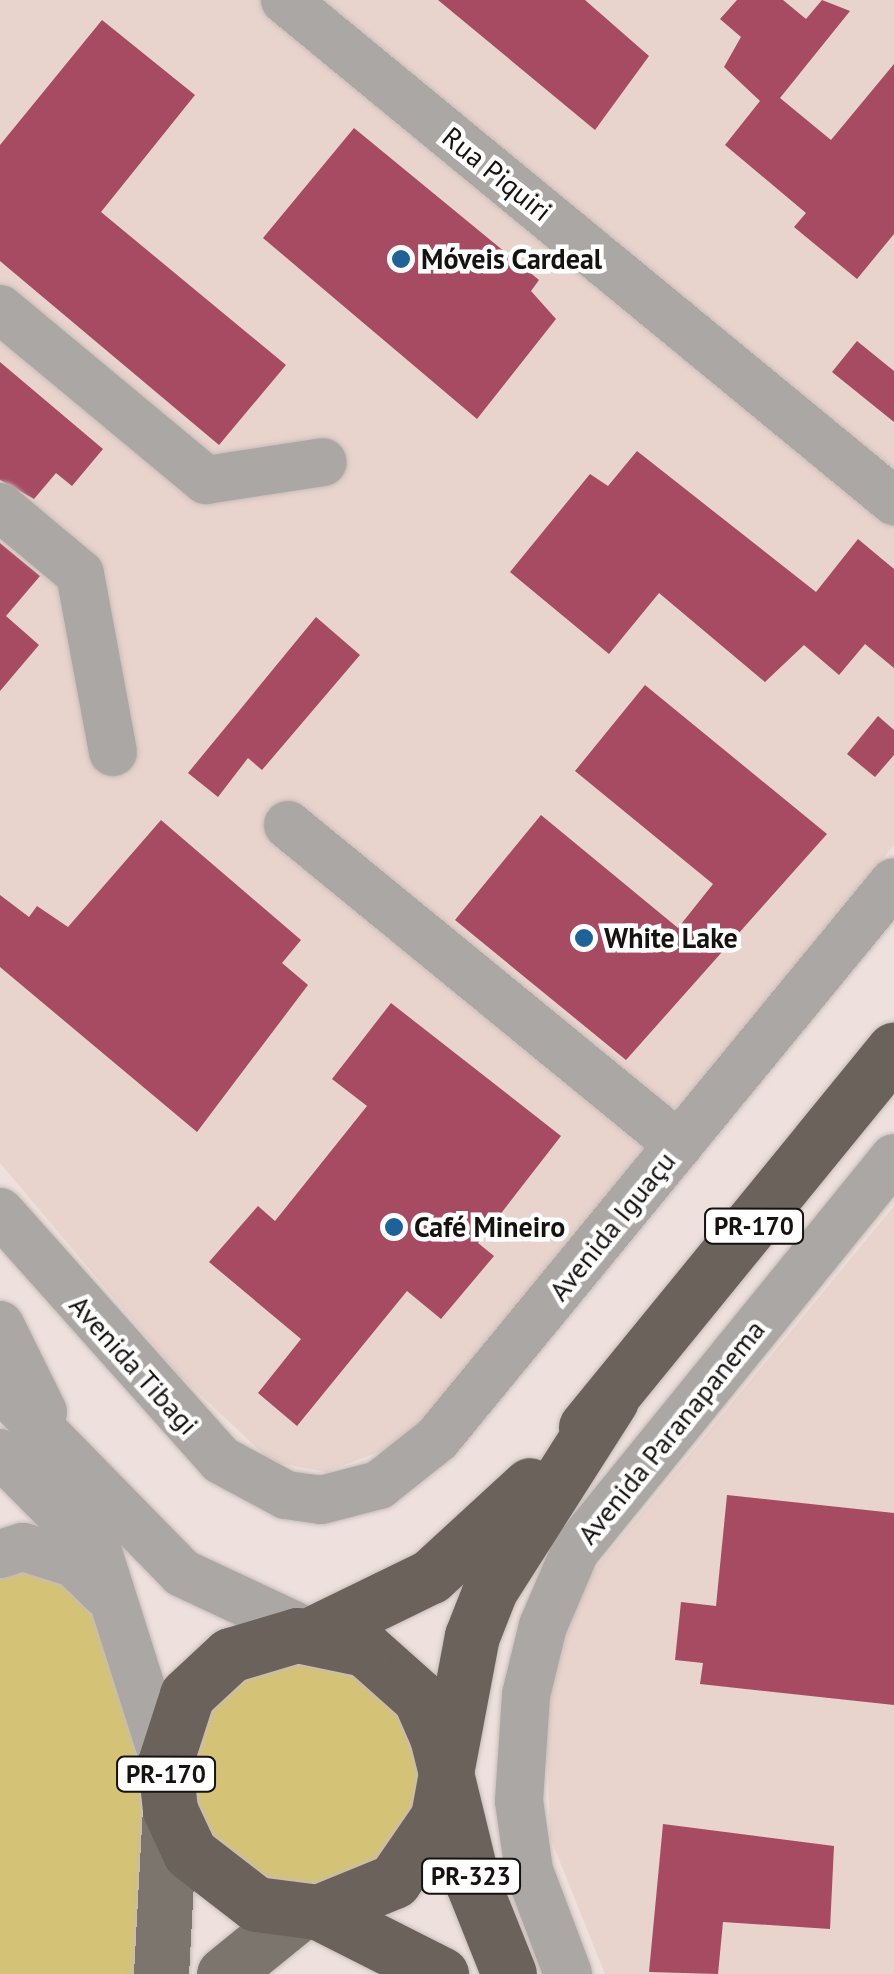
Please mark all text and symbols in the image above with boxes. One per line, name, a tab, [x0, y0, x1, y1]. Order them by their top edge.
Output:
street label: Rua Piquiri	[436, 120, 558, 228]
place label: Móveis Cardeal	[421, 242, 602, 276]
marker: Móveis Cardeal	[390, 248, 412, 270]
place label: White Lake	[604, 921, 738, 955]
marker: White Lake	[573, 927, 595, 949]
street label: Avenida Iguaçu	[542, 1145, 682, 1307]
road number: PR-170	[704, 1206, 804, 1246]
place label: Café Mineiro	[414, 1210, 565, 1244]
marker: Café Mineiro	[383, 1216, 405, 1238]
street label: Avenida Tibagi	[62, 1288, 206, 1442]
street label: Avenida Paranapanema	[570, 1313, 772, 1551]
road number: PR-170	[116, 1754, 216, 1794]
road number: PR-323	[421, 1856, 521, 1896]

